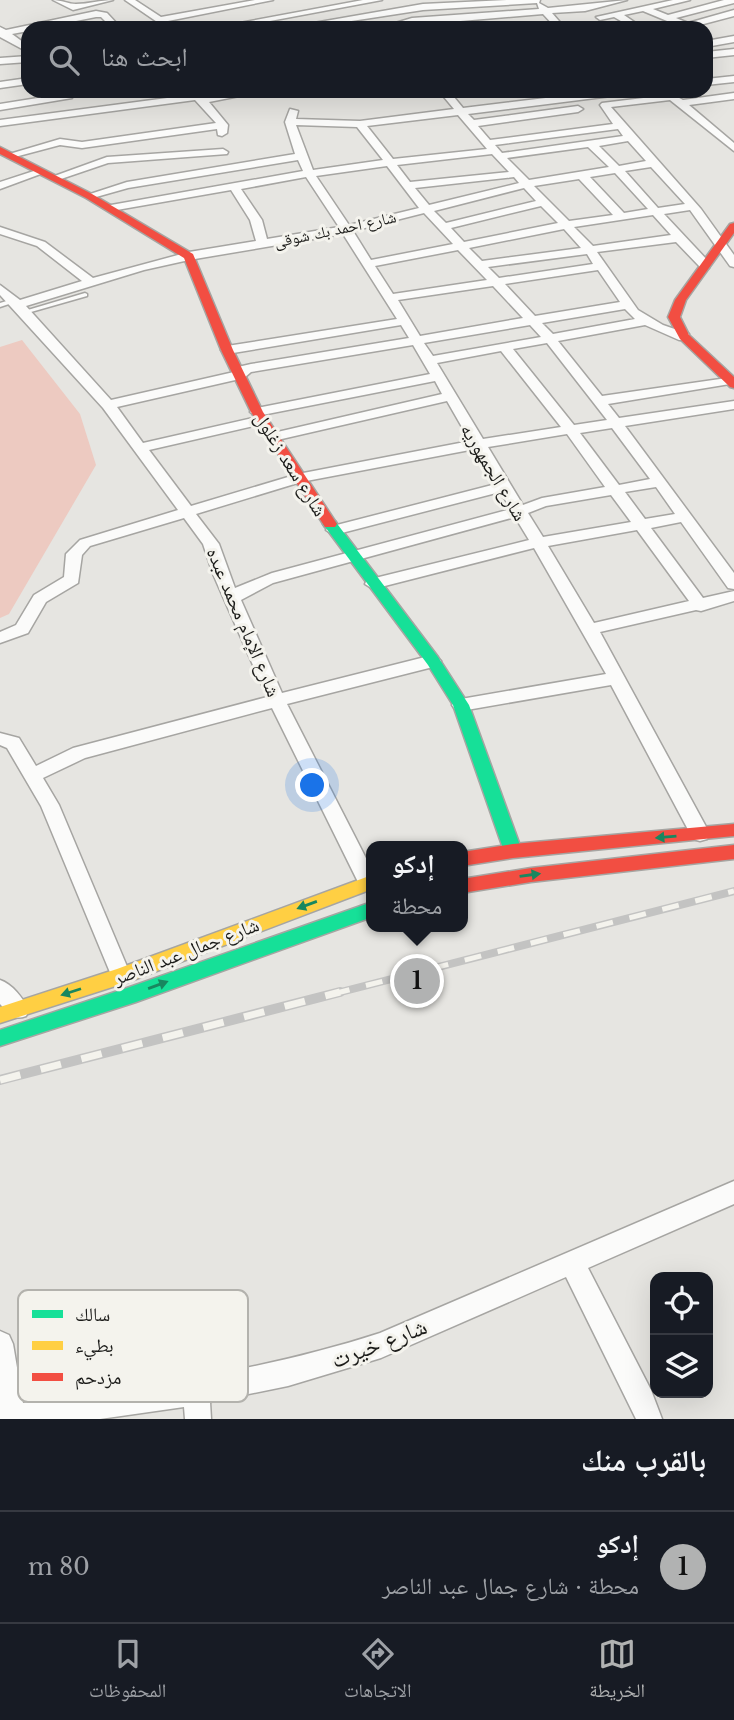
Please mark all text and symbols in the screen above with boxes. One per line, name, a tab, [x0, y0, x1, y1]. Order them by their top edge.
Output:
search box	[21, 21, 713, 98]
icon: search	[45, 41, 83, 79]
text: ابحث هنا	[101, 41, 188, 73]
street label: شارع احمد بك شوقى	[272, 206, 398, 253]
street label: شارع سعد زغلول	[250, 408, 332, 520]
street label: شارع الجمهوريه	[456, 420, 532, 525]
street label: شارع الإمام محمد عبده	[200, 544, 285, 701]
your location	[295, 768, 329, 802]
one-way arrow	[655, 832, 677, 843]
popup	[366, 841, 468, 932]
text: إدكو	[392, 848, 435, 880]
one-way arrow	[519, 870, 541, 881]
text: محطة	[392, 892, 442, 920]
one-way arrow	[297, 900, 318, 911]
street label: شارع جمال عبد الناصر	[109, 913, 262, 990]
pin: 1	[394, 955, 440, 1007]
one-way arrow	[147, 980, 168, 991]
one-way arrow	[60, 988, 81, 998]
map controls	[650, 1272, 713, 1398]
button: locate	[650, 1272, 713, 1335]
legend	[18, 1290, 248, 1402]
text: سالك	[75, 1303, 110, 1326]
street label: شارع خيرت	[327, 1312, 431, 1375]
text: بطيء	[75, 1334, 114, 1361]
button: layers	[650, 1335, 713, 1398]
text: مزدحم	[75, 1366, 121, 1390]
text: بالقرب منك	[581, 1442, 706, 1479]
text: إدكو	[596, 1528, 639, 1560]
text: 80 m	[28, 1553, 90, 1581]
text: 1	[678, 1553, 688, 1581]
text: محطة · شارع جمال عبد الناصر	[382, 1572, 639, 1600]
tab: المحفوظات	[89, 1635, 166, 1709]
tab: الاتجاهات	[344, 1635, 411, 1709]
tab: الخريطة	[589, 1635, 645, 1709]

